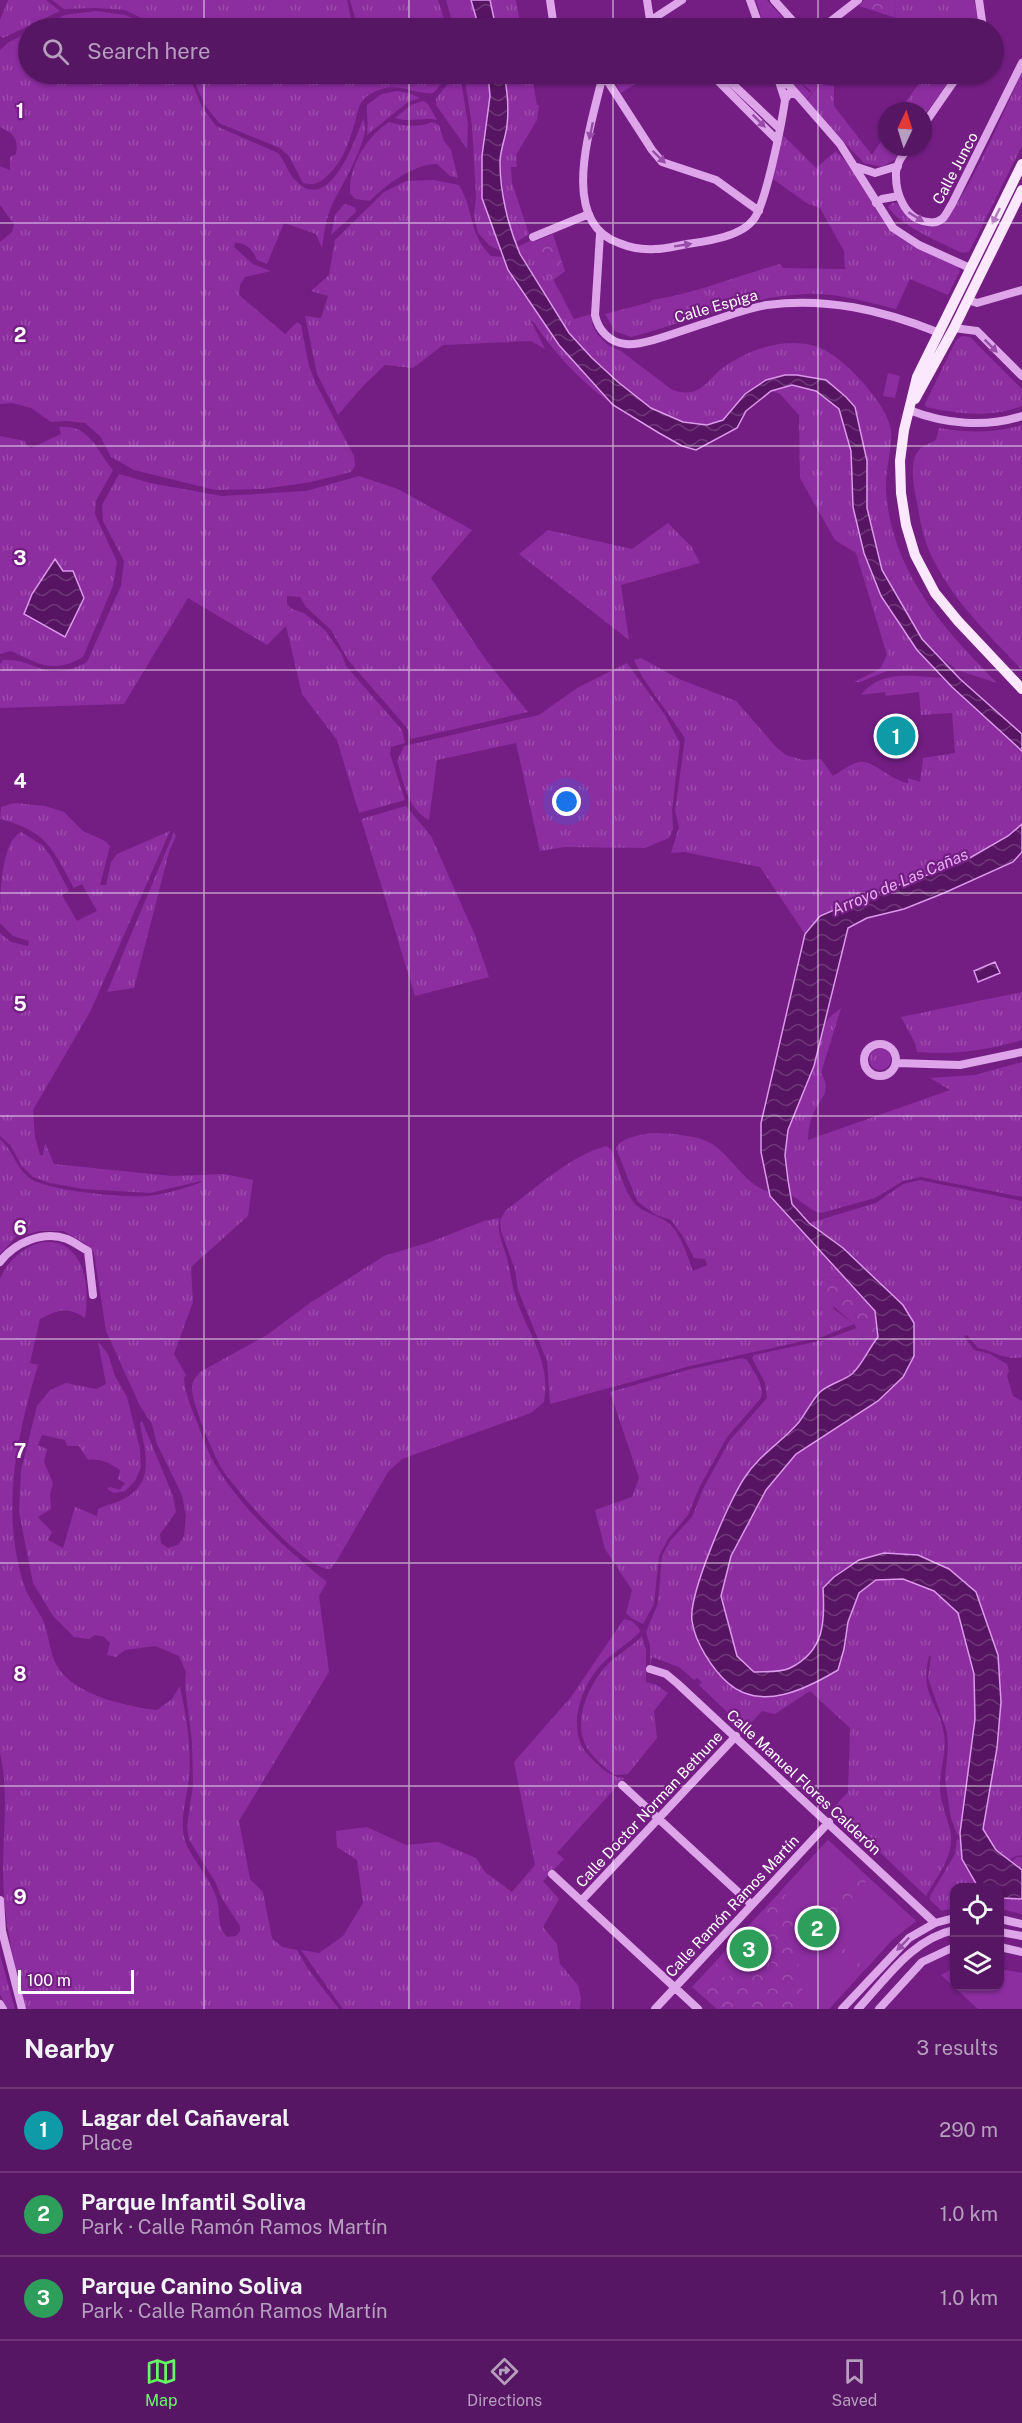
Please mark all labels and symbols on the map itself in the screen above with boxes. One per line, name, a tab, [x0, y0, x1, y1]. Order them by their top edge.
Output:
text: 1	[16, 99, 24, 123]
north arrow	[878, 102, 932, 156]
one-way arrow	[751, 114, 766, 128]
one-way arrow	[585, 121, 595, 140]
street label: Calle Junco	[929, 129, 981, 207]
one-way arrow	[651, 150, 666, 164]
one-way arrow	[991, 208, 1001, 225]
one-way arrow	[908, 211, 924, 222]
one-way arrow	[674, 240, 693, 249]
street label: Calle Espiga	[672, 286, 760, 326]
text: 2	[14, 323, 26, 347]
one-way arrow	[984, 338, 998, 352]
text: 3	[13, 546, 27, 570]
pin: 1	[876, 714, 916, 758]
text: 4	[13, 769, 27, 793]
your location	[552, 787, 581, 816]
water label: Arroyo de Las Cañas	[829, 845, 971, 919]
text: 5	[13, 992, 27, 1016]
text: 6	[13, 1216, 27, 1240]
text: 7	[14, 1439, 26, 1463]
text: 8	[13, 1662, 27, 1686]
street label: Calle Manuel Flores Calderón	[723, 1706, 885, 1858]
street label: Calle Doctor Norman Bethune	[572, 1727, 726, 1891]
street label: Calle Ramón Ramos Martín	[662, 1832, 802, 1980]
text: 9	[13, 1885, 27, 1909]
pin: 2	[798, 1906, 836, 1950]
pin: 3	[730, 1926, 768, 1972]
one-way arrow	[897, 1936, 911, 1950]
scale bar	[18, 1967, 134, 1994]

